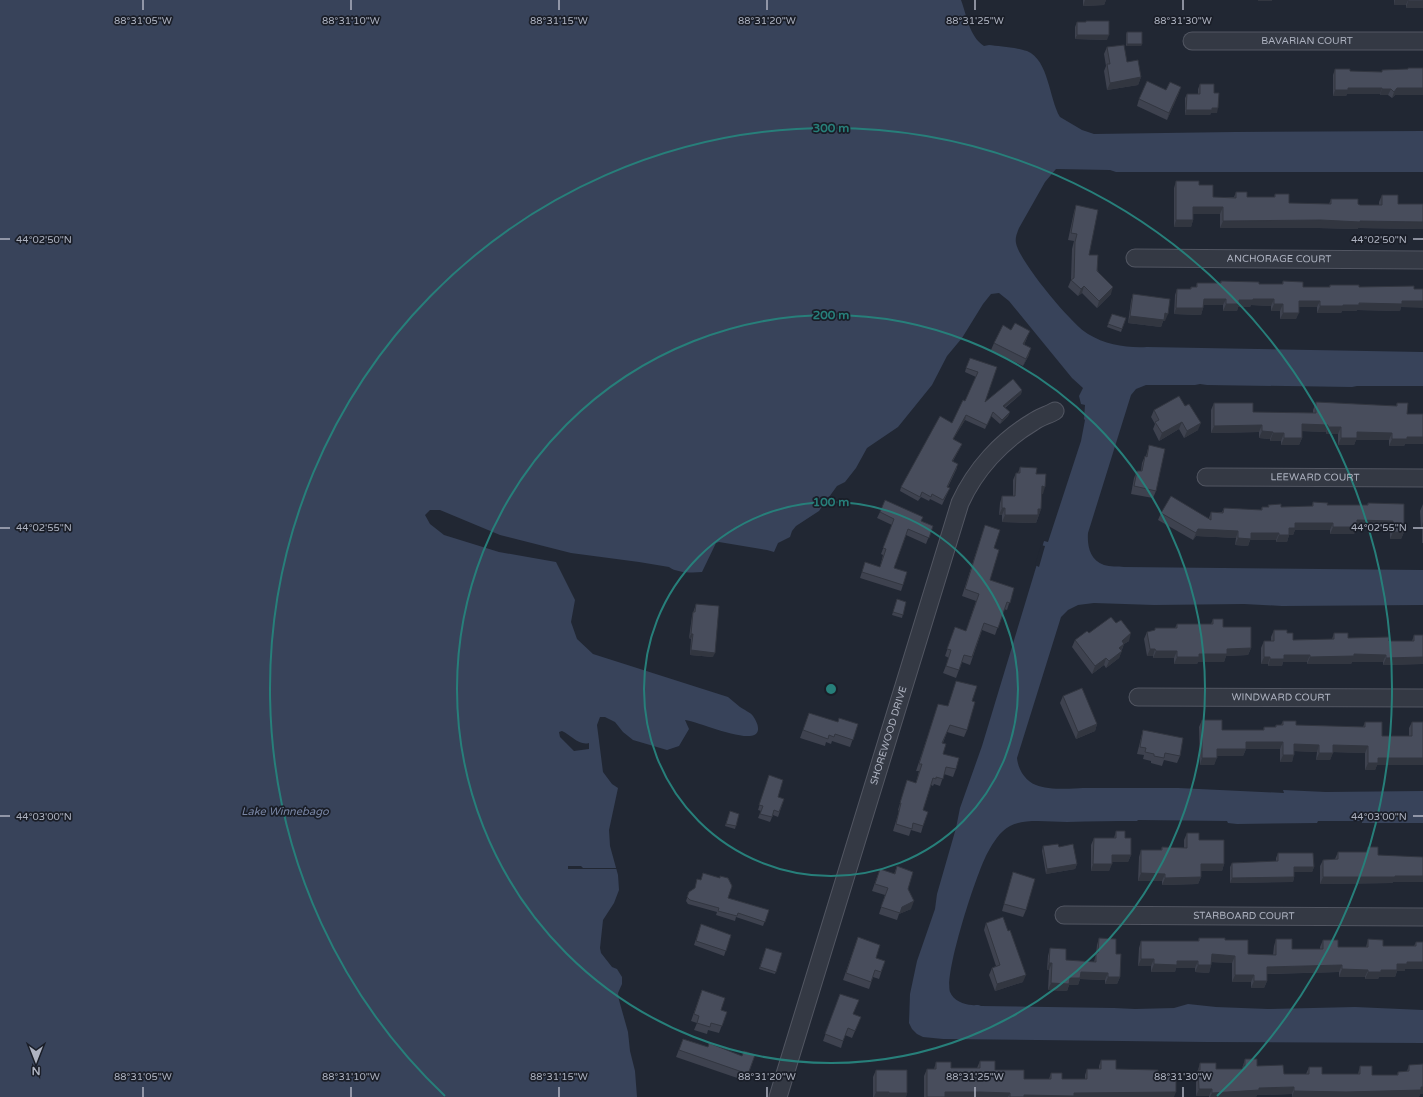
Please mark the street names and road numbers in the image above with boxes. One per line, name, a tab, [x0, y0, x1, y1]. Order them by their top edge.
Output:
street label: BAVARIAN COURT	[1261, 35, 1353, 47]
street label: ANCHORAGE COURT	[1227, 253, 1331, 265]
street label: LEEWARD COURT	[1270, 471, 1360, 484]
street label: SHOREWOOD DRIVE	[868, 685, 910, 786]
street label: WINDWARD COURT	[1231, 691, 1331, 704]
street label: STARBOARD COURT	[1193, 910, 1295, 922]

